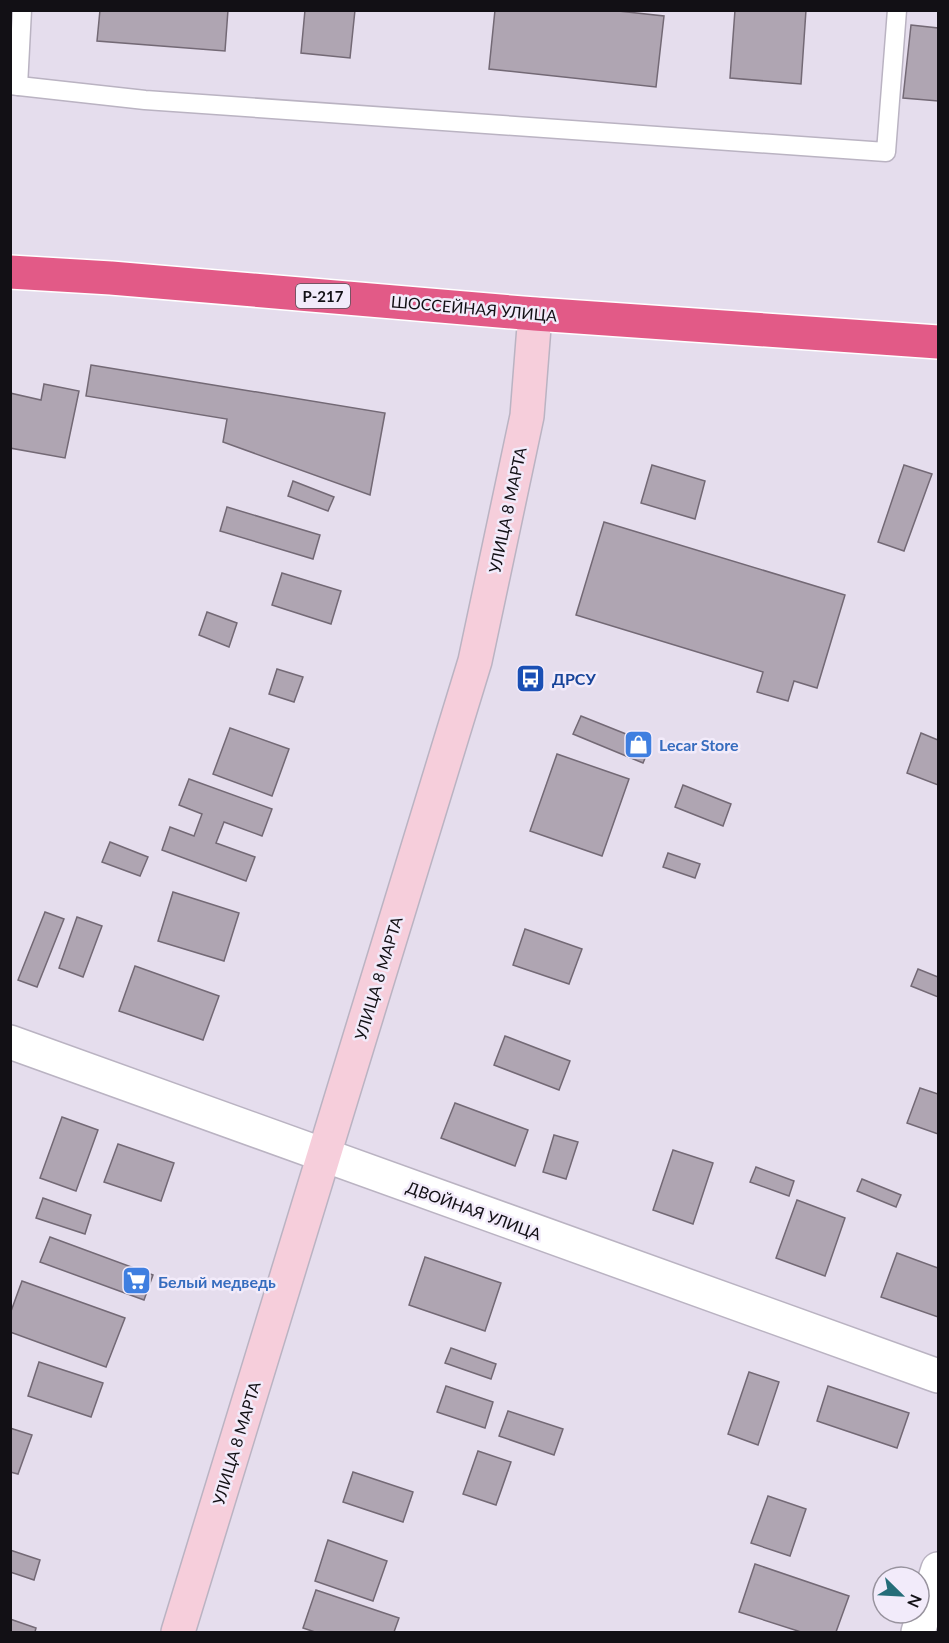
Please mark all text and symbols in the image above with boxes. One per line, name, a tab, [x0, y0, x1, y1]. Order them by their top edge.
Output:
road number: Р-217	[296, 284, 350, 308]
street label: ШОССЕЙНАЯ УЛИЦА	[390, 291, 558, 325]
street label: УЛИЦА 8 МАРТА	[484, 445, 530, 575]
bus stop icon: ДРСУ	[515, 662, 547, 694]
place label: ДРСУ	[552, 669, 596, 688]
shop icon: Lecar Store	[622, 728, 654, 760]
place label: Lecar Store	[659, 735, 739, 754]
street label: УЛИЦА 8 МАРТА	[350, 914, 406, 1042]
street label: ДВОЙНАЯ УЛИЦА	[404, 1177, 544, 1243]
supermarket icon: Белый медведь	[121, 1265, 153, 1297]
place label: Белый медведь	[158, 1272, 276, 1291]
street label: УЛИЦА 8 МАРТА	[208, 1379, 264, 1507]
north arrow	[871, 1565, 931, 1625]
text: N	[904, 1592, 926, 1611]

